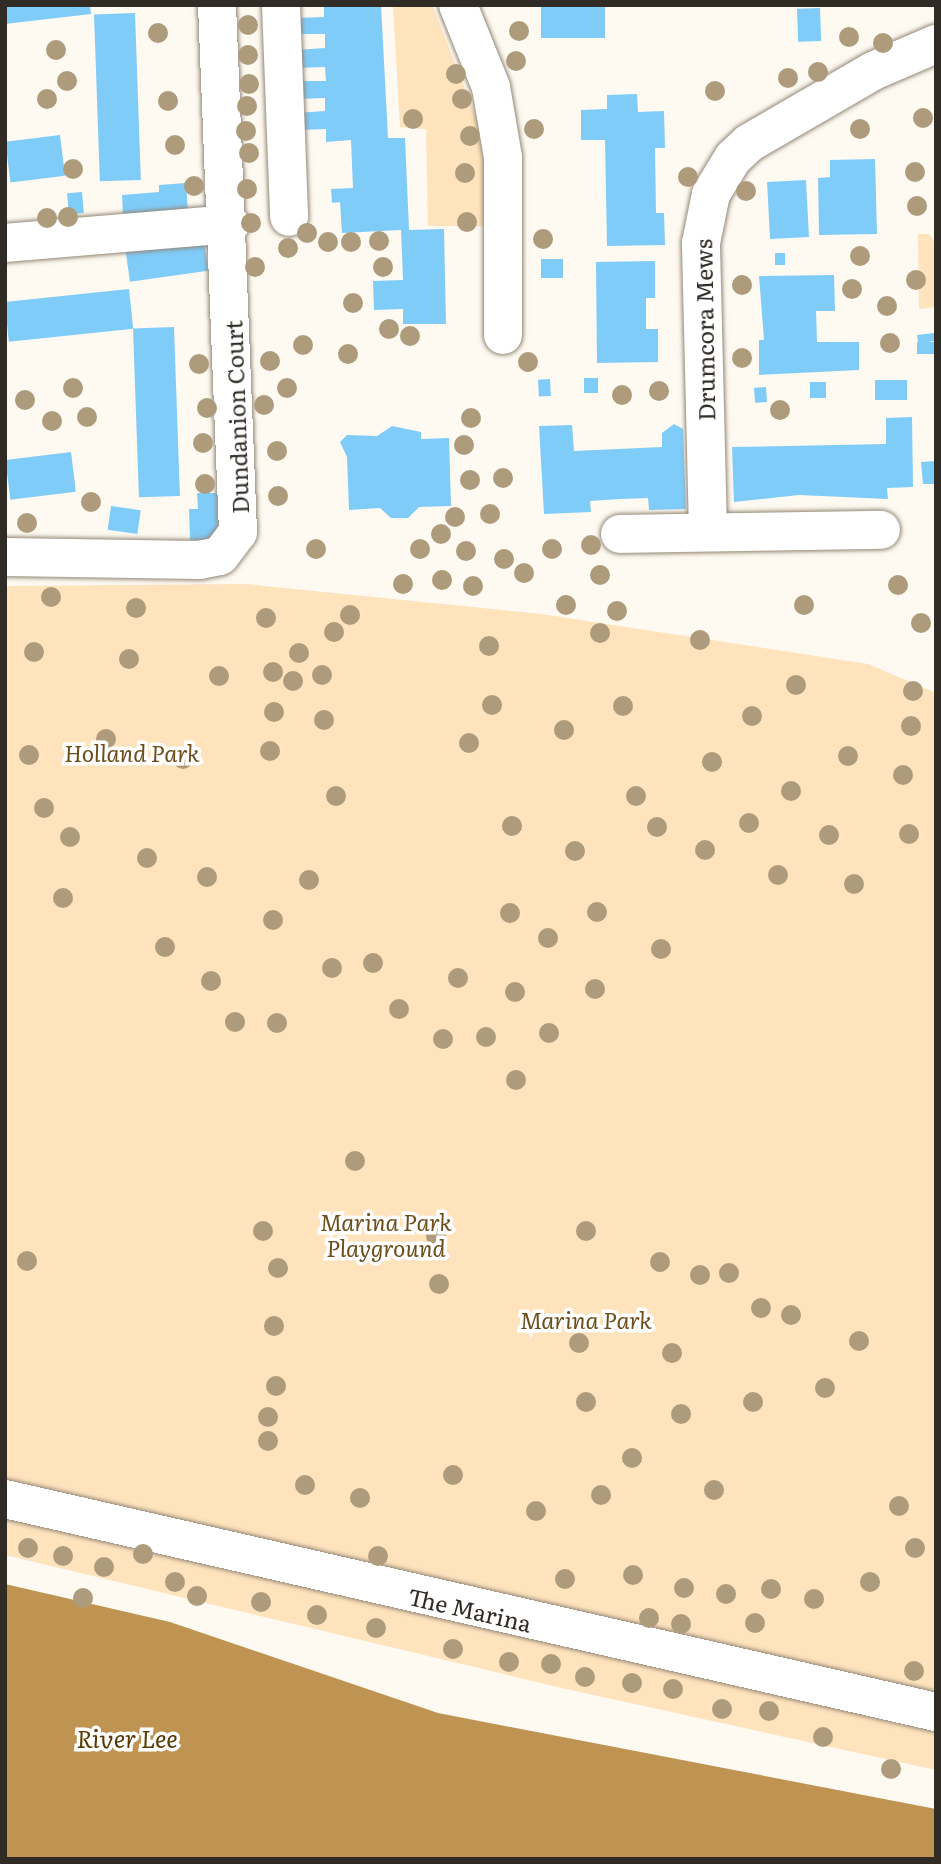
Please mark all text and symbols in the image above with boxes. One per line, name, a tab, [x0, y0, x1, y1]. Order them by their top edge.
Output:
street label: Drumcora Mews	[689, 239, 719, 421]
street label: Dundanion Court	[219, 320, 253, 514]
park label: Holland Park	[64, 738, 200, 766]
park label: Marina Park Playground	[320, 1207, 452, 1261]
park label: Marina Park	[520, 1305, 652, 1333]
street label: The Marina	[406, 1581, 534, 1637]
water label: River Lee	[76, 1724, 178, 1752]

